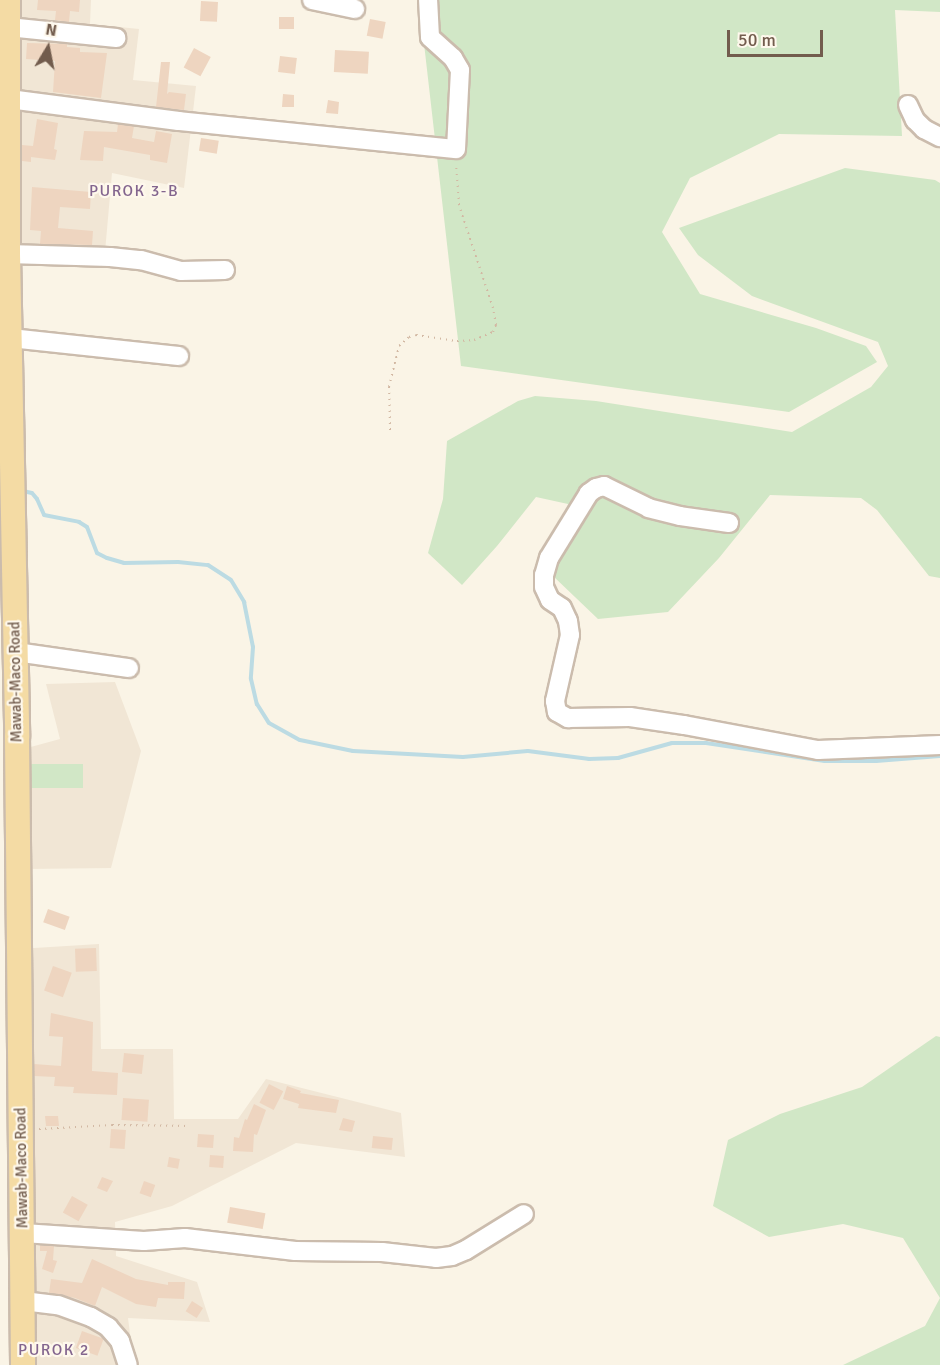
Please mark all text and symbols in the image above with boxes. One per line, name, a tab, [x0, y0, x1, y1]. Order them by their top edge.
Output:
north arrow	[18, 18, 78, 78]
scale bar	[730, 18, 826, 56]
text: N	[44, 19, 58, 41]
text: 50 m	[738, 29, 776, 51]
district label: PUROK 3-B	[89, 181, 179, 201]
street label: Mawab-Maco Road	[6, 621, 26, 743]
street label: Mawab-Maco Road	[12, 1107, 32, 1229]
district label: PUROK 2	[18, 1340, 90, 1360]

